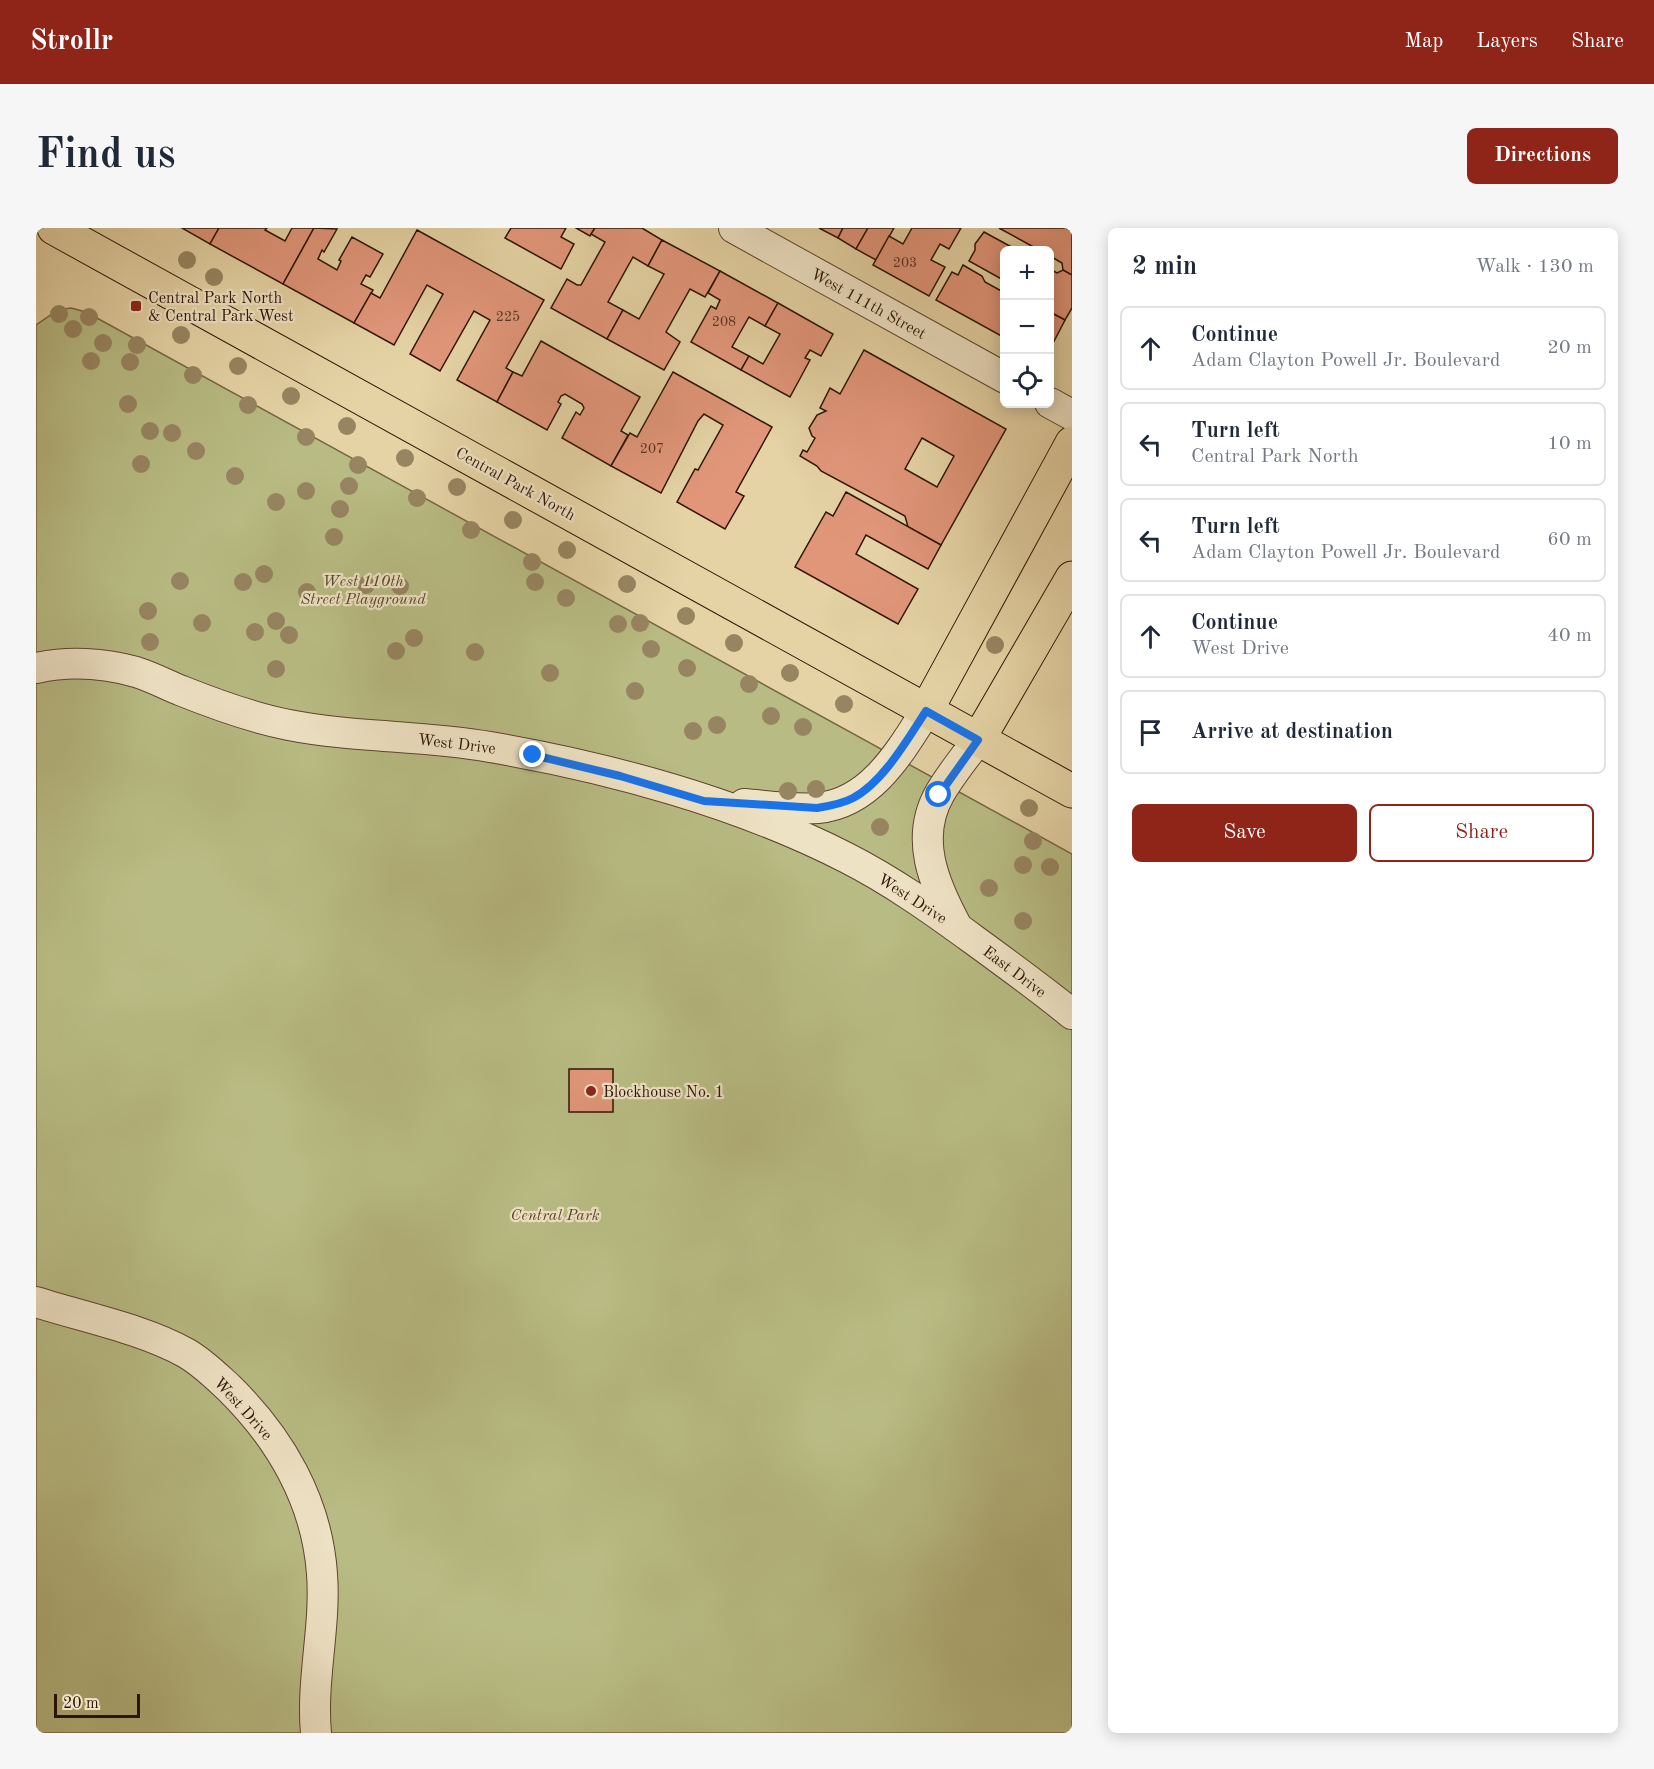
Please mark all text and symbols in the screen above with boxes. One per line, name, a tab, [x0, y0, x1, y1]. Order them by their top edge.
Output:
text: Strollr	[30, 28, 113, 56]
text: Map	[1404, 31, 1443, 52]
text: Layers	[1476, 31, 1538, 52]
text: Share	[1571, 31, 1624, 52]
button: Directions	[1467, 128, 1618, 184]
text: Find us	[36, 135, 175, 177]
map controls	[1000, 246, 1054, 408]
button: +	[1000, 246, 1054, 300]
text: 2 min	[1132, 254, 1197, 280]
house number: 203	[893, 256, 917, 270]
text: Walk · 130 m	[1475, 257, 1594, 277]
street label: West 111th Street	[808, 266, 929, 343]
place label: Central Park North & Central Park West	[148, 291, 294, 325]
marker: Central Park North & Central Park West	[129, 299, 143, 313]
button: −	[1000, 300, 1054, 354]
house number: 225	[496, 310, 520, 324]
house number: 208	[712, 315, 736, 329]
text: Continue	[1191, 324, 1278, 346]
icon: ahead	[1134, 332, 1167, 365]
text: 20 m	[1547, 338, 1592, 358]
text: Adam Clayton Powell Jr. Boulevard	[1191, 351, 1500, 371]
button: locate	[1000, 354, 1054, 408]
text: Turn left	[1191, 420, 1280, 442]
icon: left	[1134, 428, 1167, 461]
text: 10 m	[1547, 434, 1592, 454]
house number: 207	[640, 442, 664, 456]
street label: Central Park North	[452, 445, 578, 524]
text: Central Park North	[1191, 447, 1359, 467]
text: Turn left	[1191, 516, 1280, 538]
icon: left	[1134, 524, 1167, 557]
text: 60 m	[1547, 530, 1592, 550]
text: Adam Clayton Powell Jr. Boulevard	[1191, 543, 1500, 563]
park label: West 110th Street Playground	[300, 574, 426, 608]
text: Continue	[1191, 612, 1278, 634]
icon: ahead	[1134, 620, 1167, 653]
text: 40 m	[1547, 626, 1592, 646]
text: West Drive	[1191, 639, 1289, 659]
icon: arrive	[1134, 716, 1167, 749]
text: Arrive at destination	[1191, 721, 1393, 743]
street label: West Drive	[417, 732, 497, 758]
route end	[519, 741, 545, 767]
route start	[925, 781, 951, 807]
button: Save	[1132, 804, 1357, 862]
button: Share	[1369, 804, 1594, 862]
street label: West Drive	[875, 872, 949, 928]
street label: East Drive	[979, 944, 1048, 1001]
marker: Blockhouse No. 1	[584, 1084, 598, 1098]
place label: Blockhouse No. 1	[603, 1085, 724, 1101]
park label: Central Park	[510, 1208, 600, 1224]
street label: West Drive	[210, 1375, 275, 1444]
scale bar	[54, 1691, 140, 1718]
text: 20 m	[63, 1696, 99, 1712]

